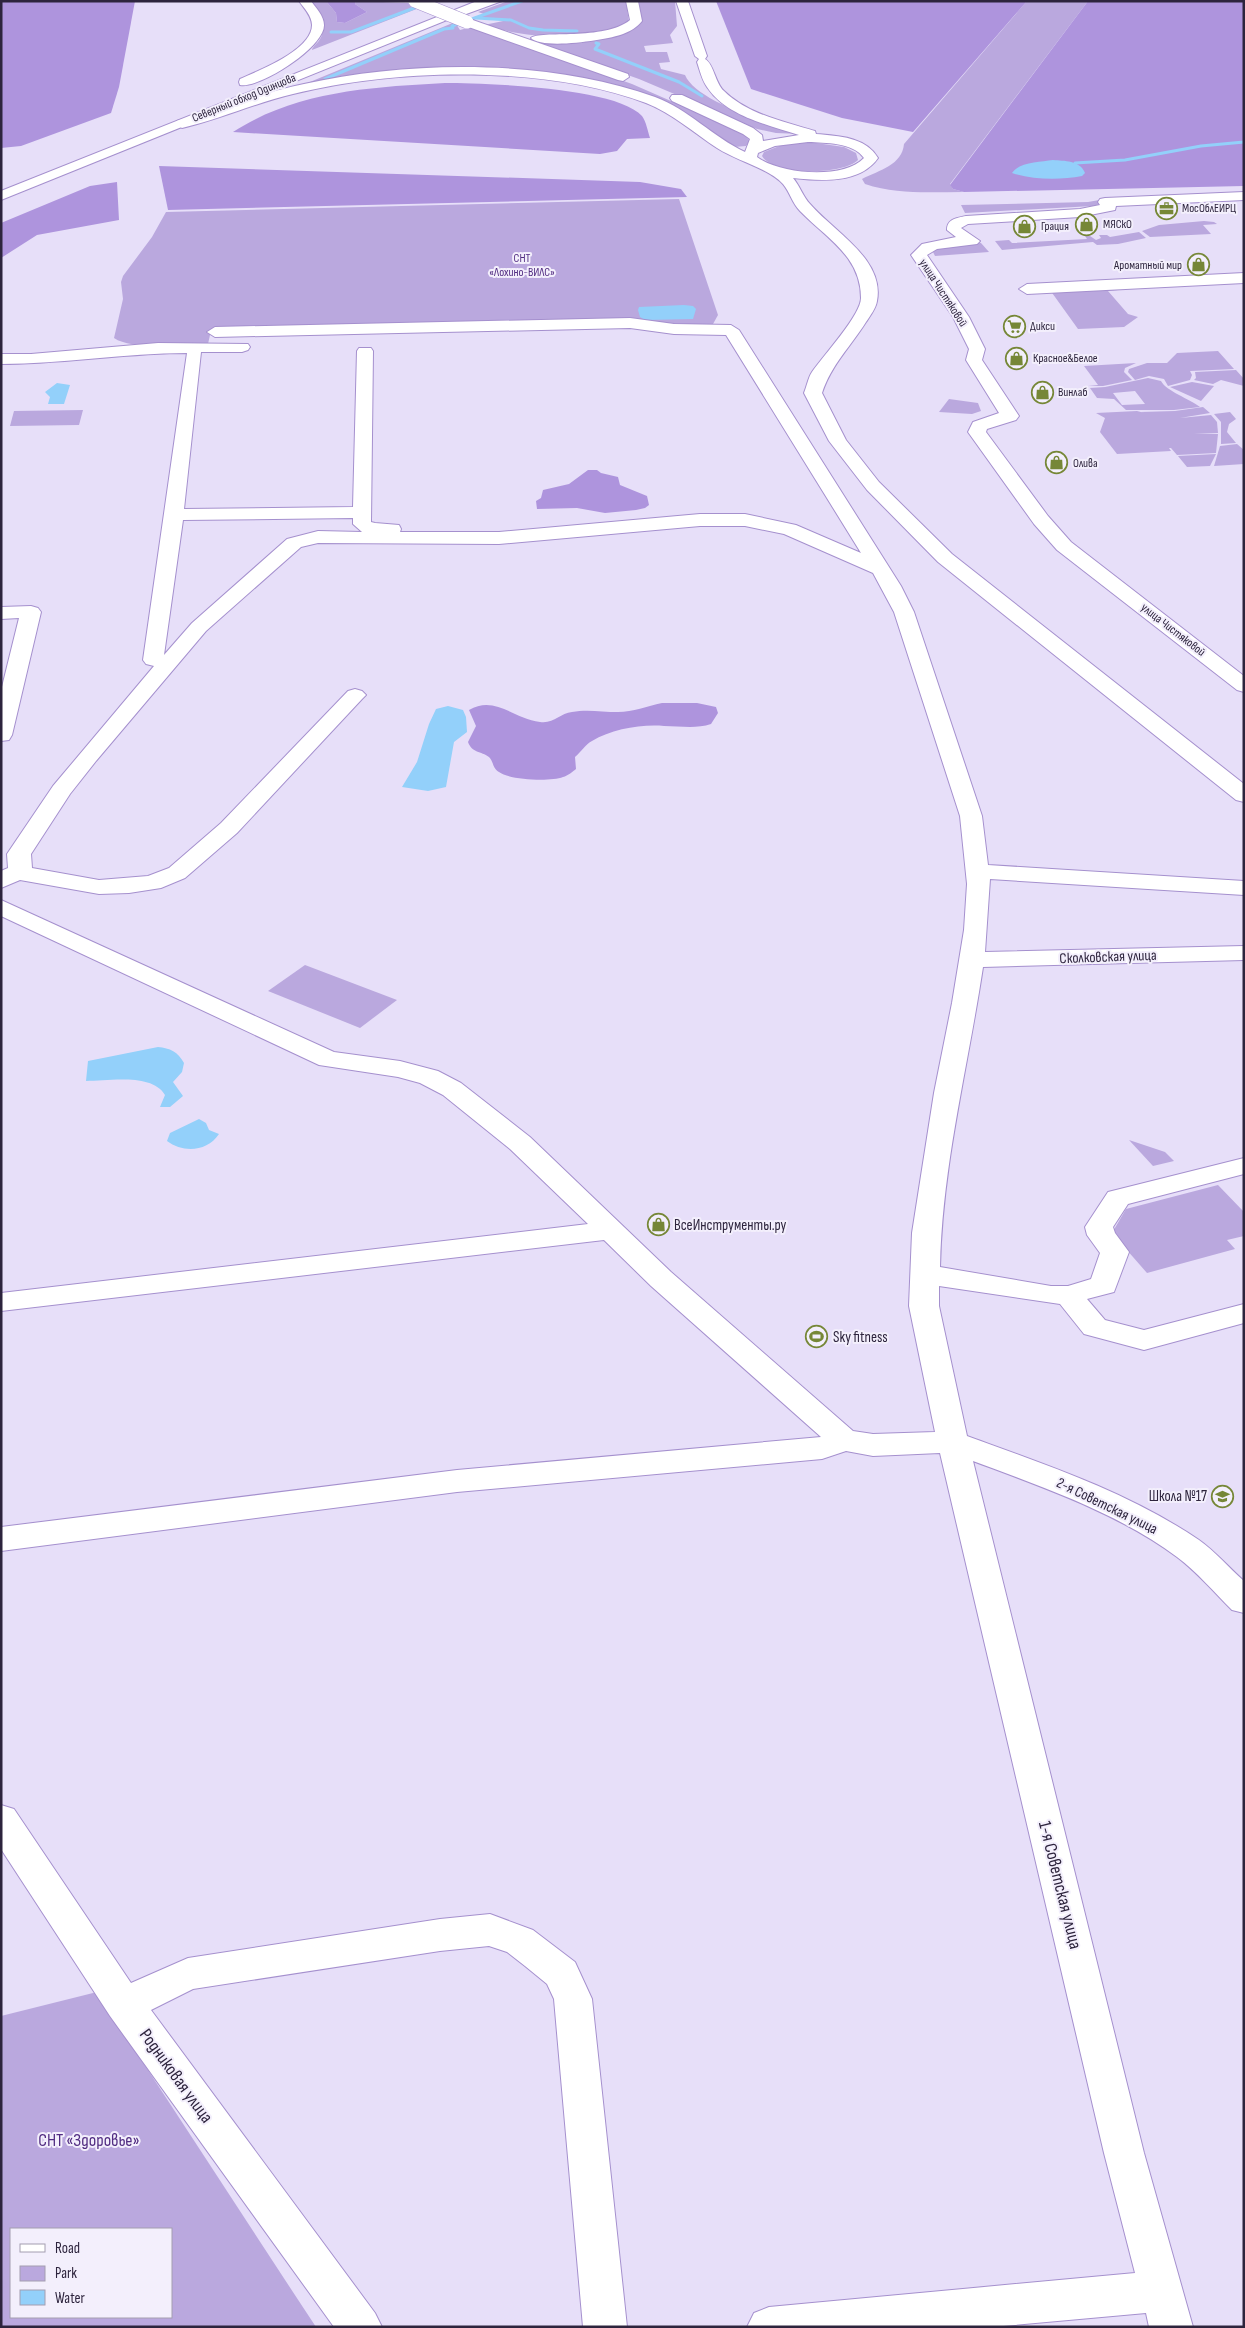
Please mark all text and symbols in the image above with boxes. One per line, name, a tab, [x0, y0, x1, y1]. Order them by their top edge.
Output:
street label: Северный обход Одинцова	[190, 70, 298, 126]
office icon: МосОблЕИРЦ	[1154, 196, 1178, 220]
place label: МосОблЕИРЦ	[1182, 201, 1236, 216]
shop icon: МЯСкО	[1075, 212, 1099, 236]
shop icon: Грация	[1013, 214, 1037, 238]
place label: МЯСкО	[1103, 217, 1132, 232]
place label: Грация	[1041, 219, 1069, 234]
park label: СНТ «Лохино-ВИЛС»	[489, 251, 555, 280]
shop icon: Ароматный мир	[1186, 253, 1210, 277]
street label: улица Чистяковой	[916, 256, 970, 330]
place label: Ароматный мир	[1113, 258, 1182, 273]
supermarket icon: Дикси	[1002, 314, 1026, 338]
place label: Дикси	[1030, 319, 1055, 334]
shop icon: Красное&Белое	[1005, 346, 1029, 370]
place label: Красное&Белое	[1033, 351, 1098, 366]
shop icon: Винлаб	[1030, 380, 1054, 404]
place label: Винлаб	[1058, 385, 1087, 400]
shop icon: Олива	[1045, 451, 1069, 475]
place label: Олива	[1073, 456, 1098, 471]
street label: улица Чистяковой	[1138, 600, 1208, 660]
street label: Сколковская улица	[1059, 946, 1157, 968]
shop icon: ВсеИнструменты.ру	[646, 1213, 670, 1237]
place label: ВсеИнструменты.ру	[674, 1216, 787, 1235]
sports icon: Sky fitness	[805, 1325, 829, 1349]
place label: Sky fitness	[833, 1328, 888, 1347]
street label: 2-я Советская улица	[1053, 1473, 1161, 1539]
school or university icon: Школа №17	[1211, 1484, 1235, 1508]
place label: Школа №17	[1149, 1487, 1207, 1506]
street label: 1-я Советская улица	[1034, 1819, 1086, 1951]
street label: Родниковая улица	[135, 2025, 217, 2127]
park label: СНТ «Здоровье»	[38, 2130, 140, 2151]
legend	[10, 2228, 172, 2318]
text: Road	[55, 2239, 80, 2258]
text: Park	[55, 2264, 77, 2283]
text: Water	[55, 2289, 86, 2308]

